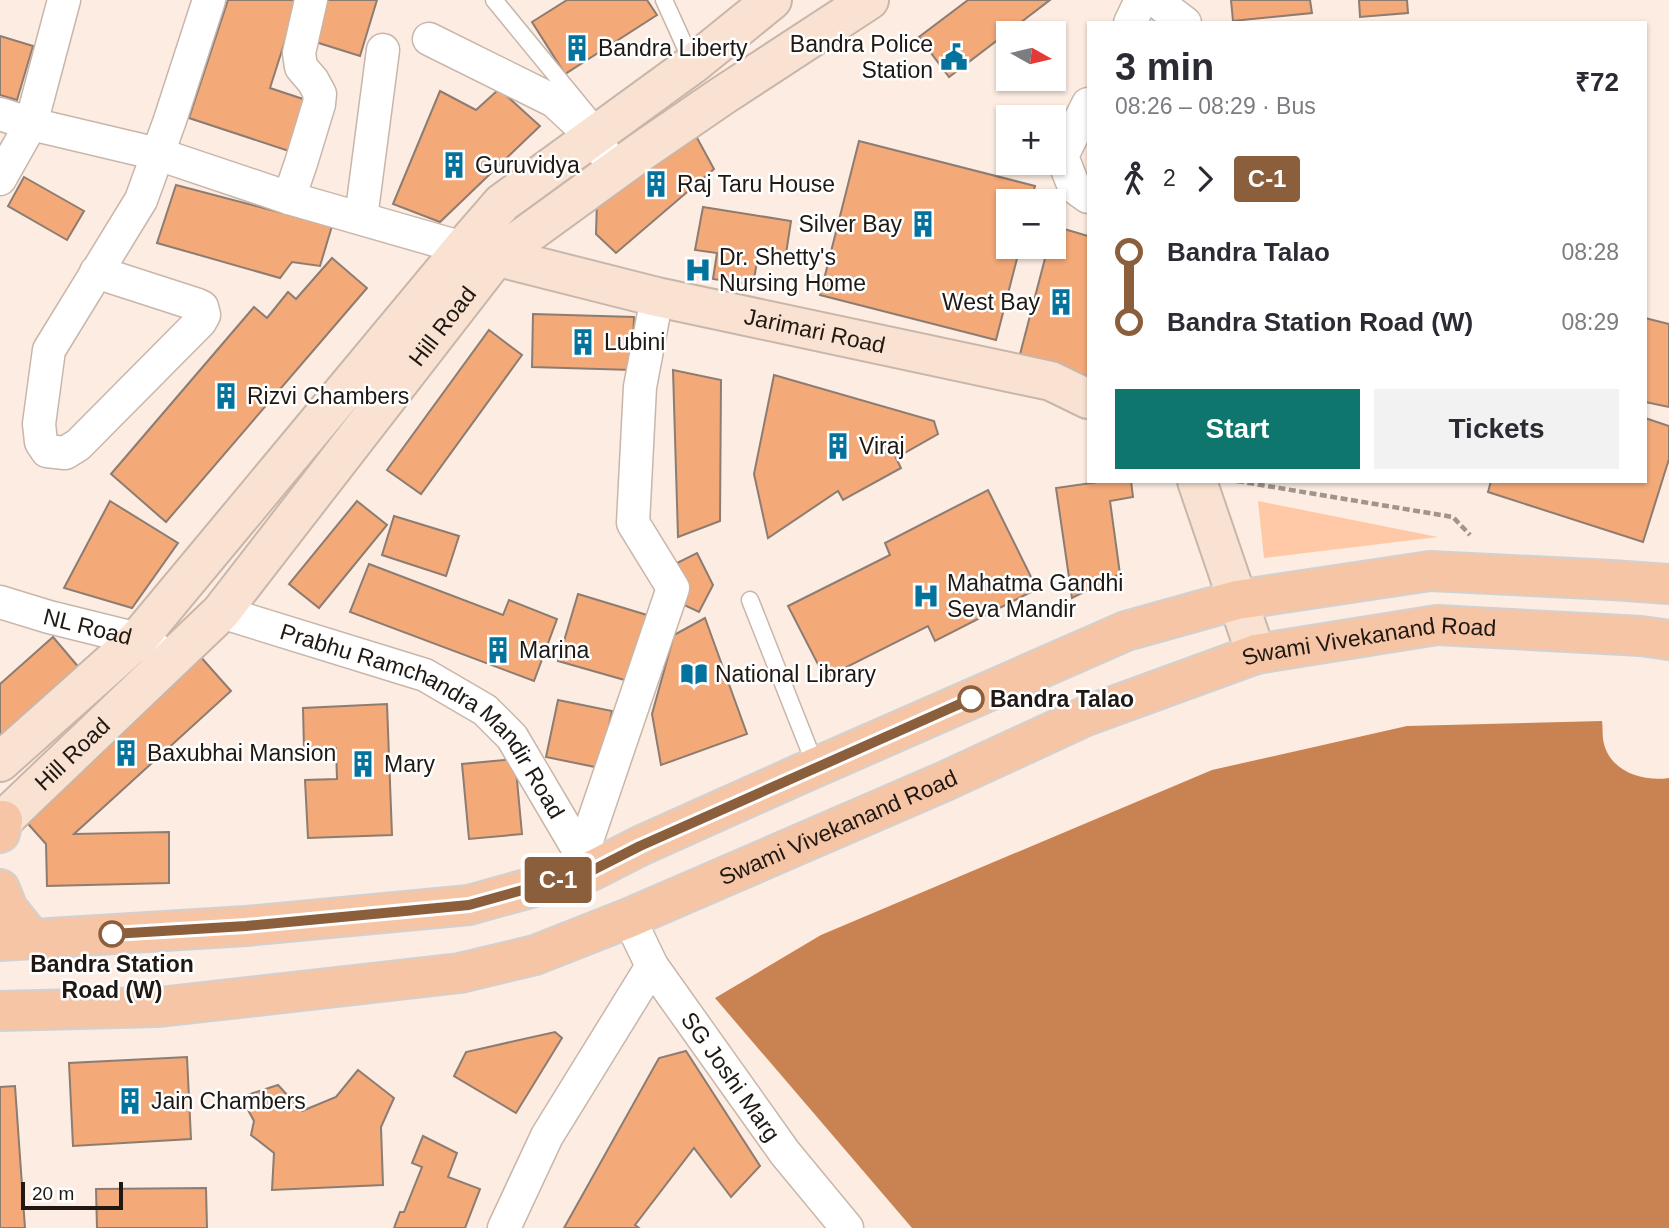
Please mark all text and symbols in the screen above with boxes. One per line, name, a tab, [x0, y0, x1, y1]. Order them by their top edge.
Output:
north arrow	[996, 21, 1066, 91]
map controls	[996, 21, 1066, 259]
place label: Bandra Police Station	[790, 31, 933, 83]
building icon: Bandra Liberty	[562, 33, 592, 63]
place label: Bandra Liberty	[598, 35, 748, 61]
public building icon: Bandra Police Station	[939, 42, 969, 72]
text: 3 min	[1115, 46, 1214, 88]
text: ₹72	[1575, 67, 1619, 97]
text: 08:26 – 08:29 · Bus	[1115, 93, 1316, 119]
button: +	[996, 105, 1066, 175]
building icon: Guruvidya	[439, 150, 469, 180]
place label: Guruvidya	[475, 152, 580, 178]
icon: walk	[1115, 160, 1153, 198]
icon: forward	[1186, 160, 1224, 198]
text: 2	[1163, 165, 1176, 191]
text: C-1	[1248, 165, 1286, 192]
building icon: Raj Taru House	[641, 169, 671, 199]
place label: Raj Taru House	[677, 171, 835, 197]
button: −	[996, 189, 1066, 259]
building icon: Silver Bay	[908, 209, 938, 239]
place label: Silver Bay	[798, 211, 902, 237]
text: Bandra Talao	[1167, 237, 1330, 267]
text: 08:28	[1561, 239, 1619, 265]
place label: Dr. Shetty's Nursing Home	[719, 244, 866, 296]
hospital icon: Dr. Shetty's Nursing Home	[683, 255, 713, 285]
street label: Hill Road	[403, 281, 481, 371]
building icon: West Bay	[1046, 287, 1076, 317]
place label: West Bay	[942, 289, 1040, 315]
street label: Jarimari Road	[742, 303, 888, 358]
text: Bandra Station Road (W)	[1167, 307, 1473, 337]
text: 08:29	[1561, 309, 1619, 335]
building icon: Lubini	[568, 327, 598, 357]
place label: Lubini	[604, 329, 665, 355]
building icon: Rizvi Chambers	[211, 381, 241, 411]
place label: Rizvi Chambers	[247, 383, 409, 409]
button: Start	[1115, 389, 1360, 469]
button: Tickets	[1374, 389, 1619, 469]
building icon: Viraj	[823, 431, 853, 461]
place label: Viraj	[859, 433, 905, 459]
place label: Mahatma Gandhi Seva Mandir	[947, 570, 1123, 622]
hospital icon: Mahatma Gandhi Seva Mandir	[911, 581, 941, 611]
street label: NL Road	[41, 603, 134, 650]
street label: Swami Vivekanand Road	[1238, 612, 1497, 671]
street label: Prabhu Ramchandra Mandir Road	[277, 618, 570, 823]
building icon: Marina	[483, 635, 513, 665]
place label: Marina	[519, 637, 590, 663]
library icon: National Library	[679, 659, 709, 689]
place label: National Library	[715, 661, 877, 687]
marker: Bandra Talao	[958, 686, 984, 712]
place label: Bandra Talao	[990, 686, 1134, 712]
street label: Hill Road	[30, 712, 115, 796]
building icon: Baxubhai Mansion	[111, 738, 141, 768]
place label: Baxubhai Mansion	[147, 740, 336, 766]
building icon: Mary	[348, 749, 378, 779]
place label: Mary	[384, 751, 436, 777]
street label: Swami Vivekanand Road	[715, 764, 961, 890]
line badge: C-1	[518, 857, 598, 903]
text: C-1	[539, 866, 577, 893]
marker: Bandra Station Road (W)	[99, 921, 125, 947]
place label: Bandra Station Road (W)	[30, 951, 194, 1003]
street label: SG Joshi Marg	[676, 1007, 785, 1146]
building icon: Jain Chambers	[115, 1086, 145, 1116]
place label: Jain Chambers	[151, 1088, 306, 1114]
scale bar	[21, 1179, 122, 1211]
text: 20 m	[32, 1183, 74, 1204]

